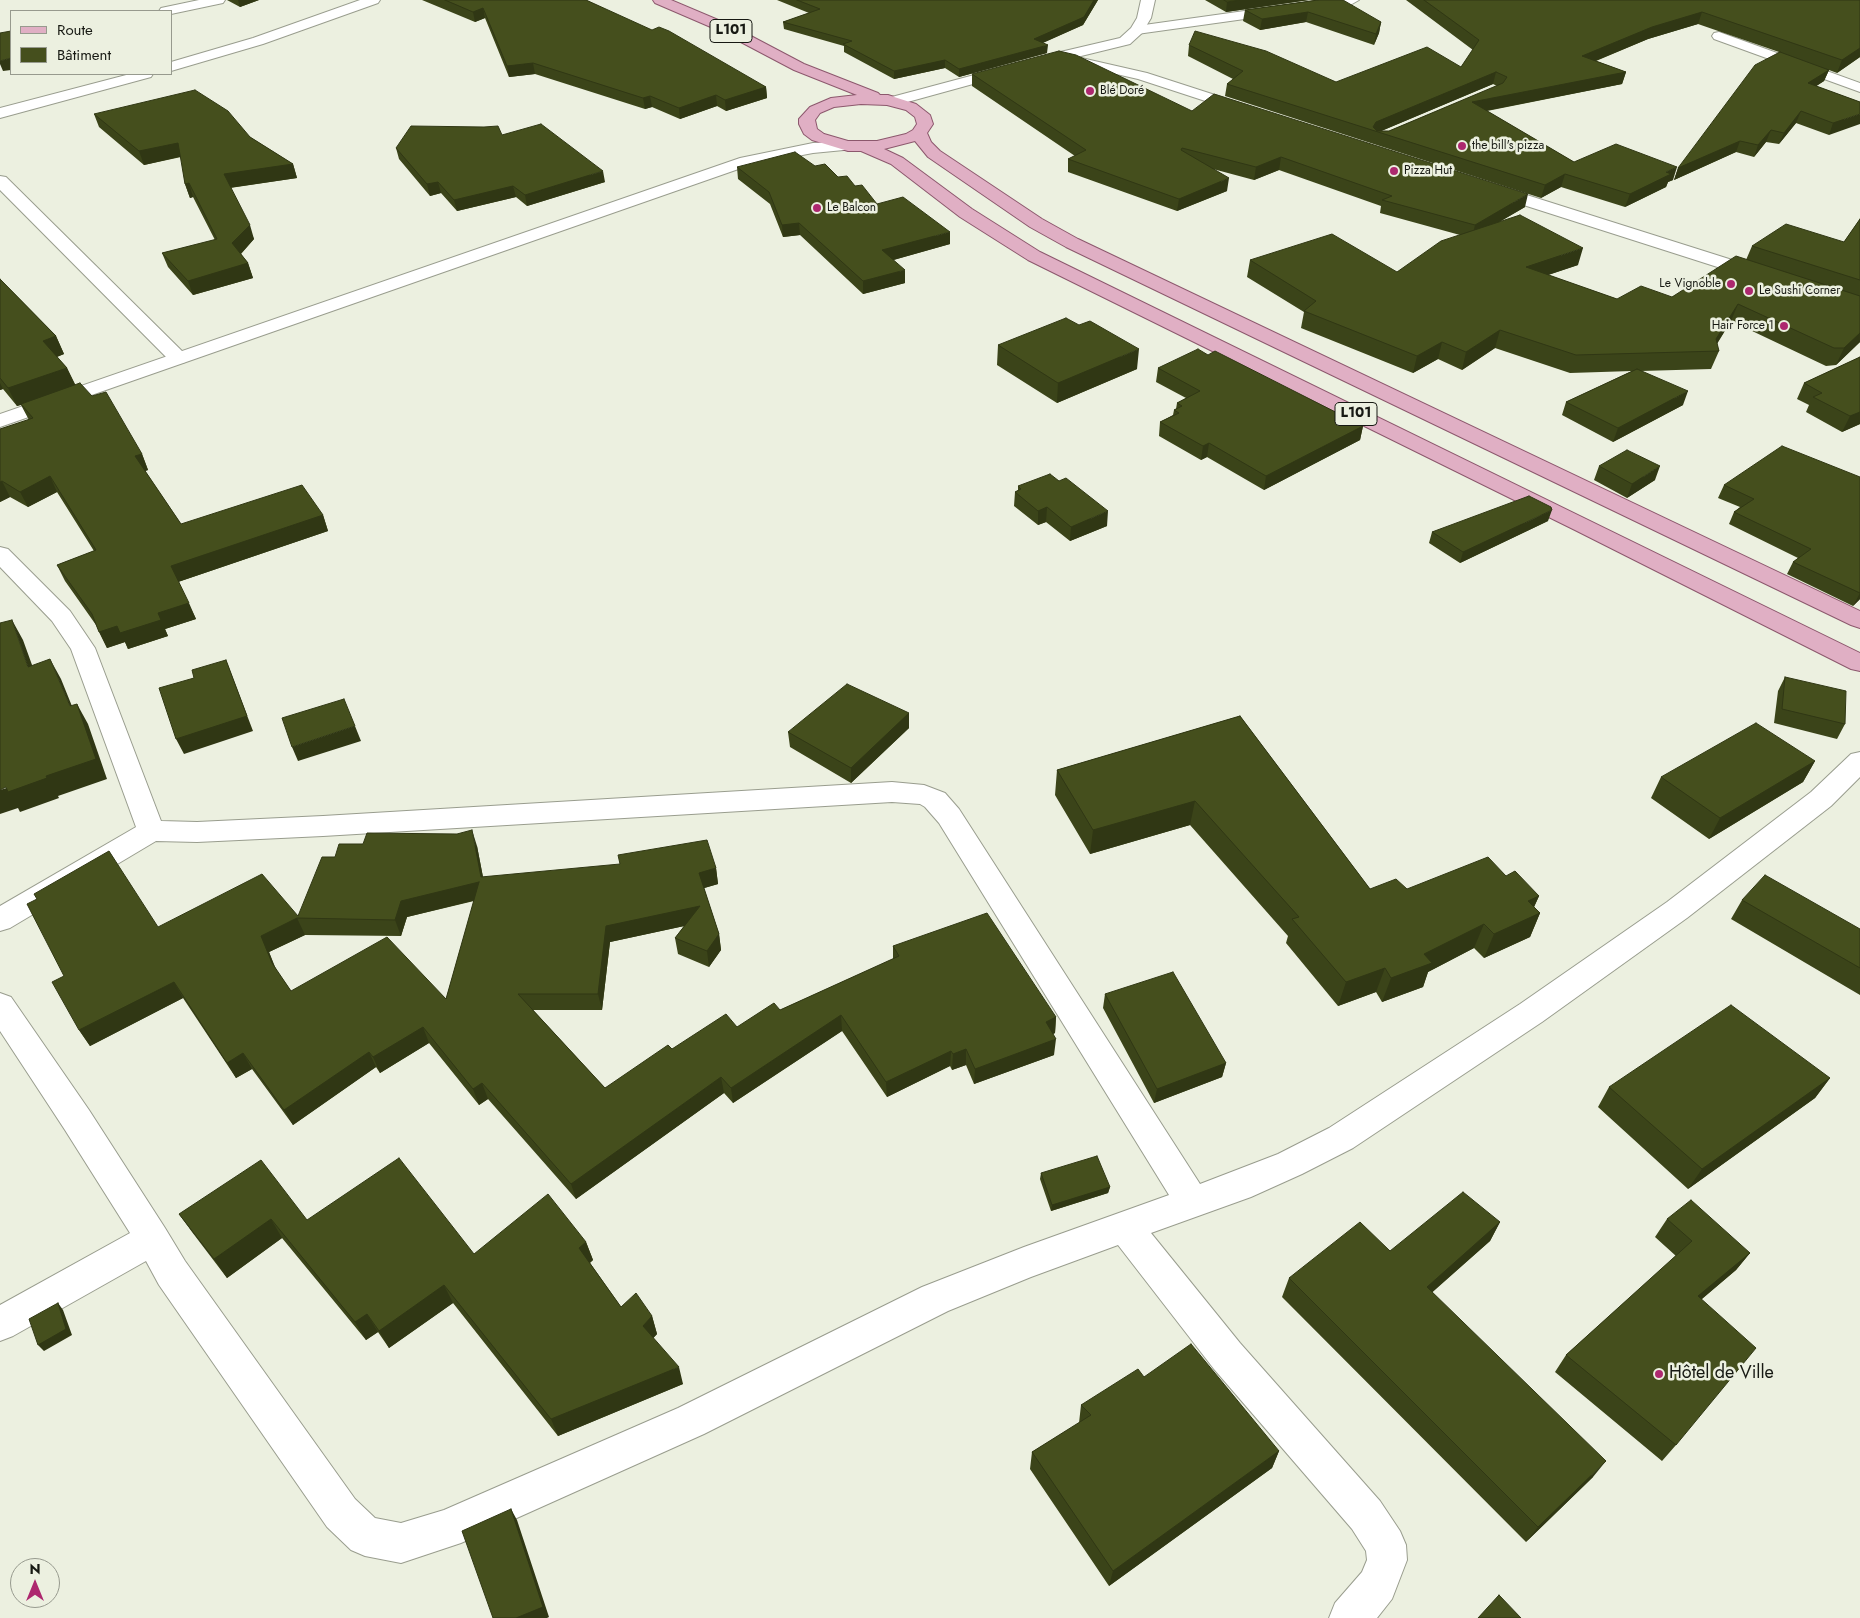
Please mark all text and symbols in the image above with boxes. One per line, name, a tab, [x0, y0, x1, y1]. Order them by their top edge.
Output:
legend	[10, 10, 172, 75]
text: Route	[57, 19, 93, 41]
road number: L101	[710, 20, 752, 42]
text: Bâtiment	[57, 44, 111, 66]
place label: Blé Doré	[1100, 84, 1144, 98]
marker: Blé Doré	[1084, 85, 1096, 97]
place label: the bill's pizza	[1472, 139, 1544, 153]
marker: the bill's pizza	[1456, 140, 1468, 152]
place label: Pizza Hut	[1404, 164, 1452, 178]
marker: Pizza Hut	[1388, 165, 1400, 177]
place label: Le Balcon	[827, 201, 876, 215]
marker: Le Balcon	[811, 202, 823, 214]
place label: Le Vignoble	[1659, 277, 1721, 291]
marker: Le Vignoble	[1725, 278, 1737, 290]
place label: Le Sushi Corner	[1759, 284, 1840, 298]
marker: Le Sushi Corner	[1743, 285, 1755, 297]
place label: Hair Force 1	[1712, 319, 1774, 333]
marker: Hair Force 1	[1778, 320, 1790, 332]
road number: L101	[1335, 402, 1377, 426]
place label: Hôtel de Ville	[1669, 1363, 1774, 1385]
marker: Hôtel de Ville	[1653, 1368, 1665, 1380]
north arrow	[10, 1558, 60, 1608]
text: N	[29, 1559, 41, 1579]

